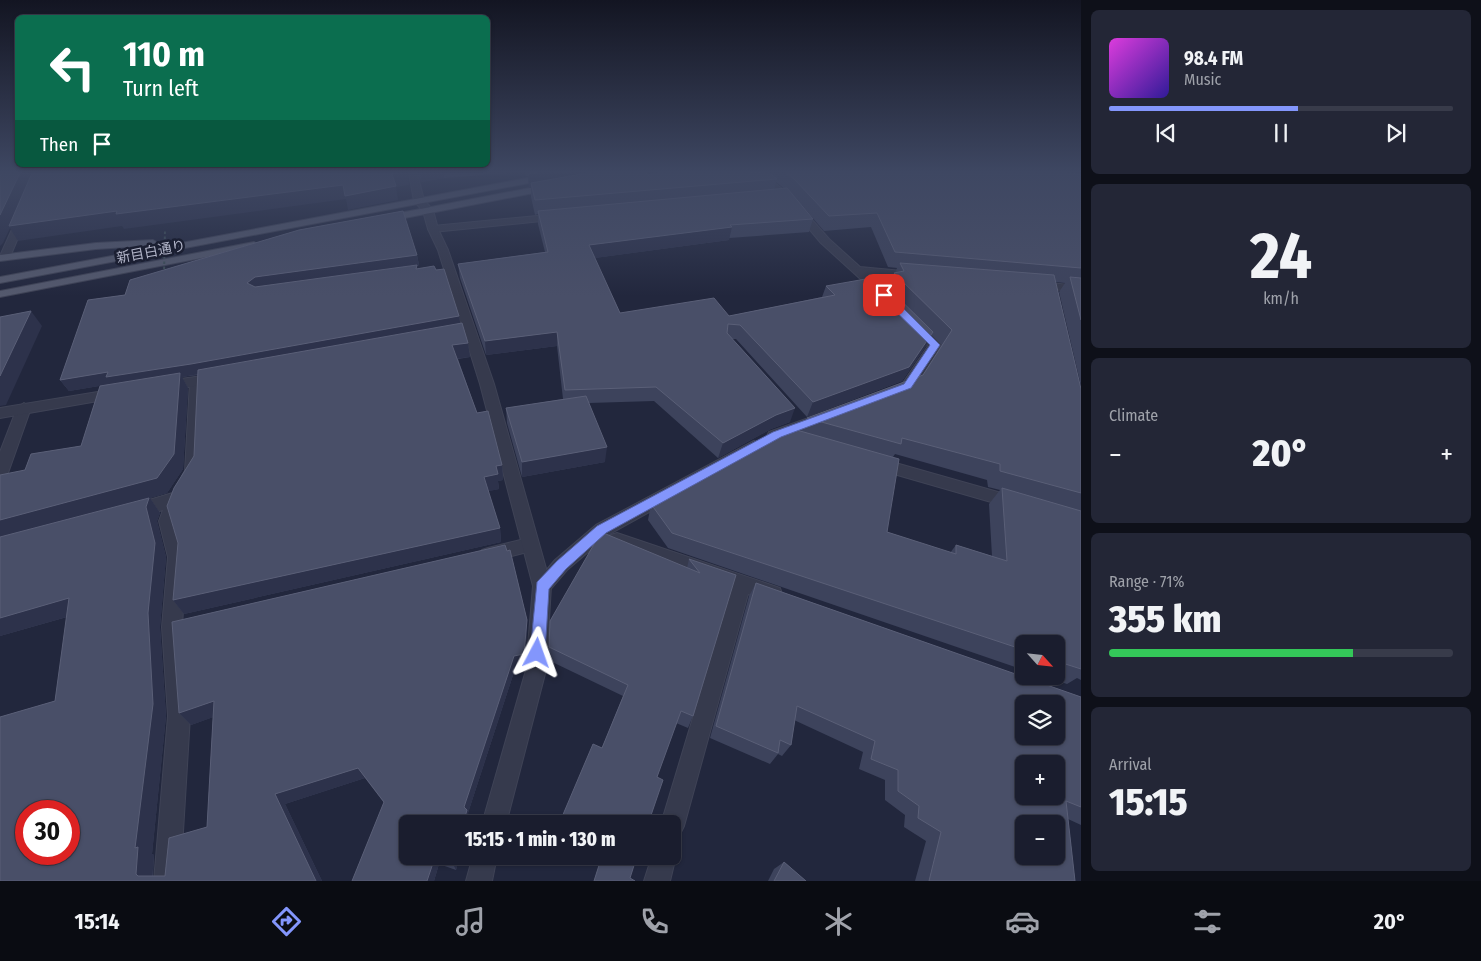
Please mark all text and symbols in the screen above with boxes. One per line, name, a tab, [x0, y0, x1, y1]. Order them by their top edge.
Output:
text: 110 m	[123, 33, 205, 75]
icon: left	[40, 35, 105, 100]
text: 98.4 FM	[1184, 47, 1243, 70]
text: Music	[1184, 70, 1221, 89]
text: Turn left	[123, 75, 199, 102]
icon: previous	[1152, 119, 1180, 147]
icon: pause	[1267, 119, 1295, 147]
icon: next	[1382, 119, 1410, 147]
icon: arrive	[88, 130, 116, 158]
text: Then	[40, 133, 78, 156]
text: 24	[1250, 217, 1312, 295]
street label: 新目白通り	[115, 237, 187, 267]
pin	[863, 274, 905, 316]
icon: arrive	[870, 281, 898, 309]
text: km/h	[1263, 289, 1299, 308]
text: Climate	[1109, 406, 1158, 425]
text: 20°	[1253, 430, 1309, 476]
text: −	[1109, 438, 1122, 471]
text: +	[1440, 438, 1453, 471]
text: Range · 71%	[1109, 572, 1184, 591]
text: 355 km	[1109, 596, 1221, 642]
position arrow	[510, 626, 562, 678]
north arrow	[1015, 635, 1065, 685]
map controls	[1015, 635, 1065, 865]
button: layers	[1015, 695, 1065, 745]
button: +	[1015, 755, 1065, 805]
text: Arrival	[1109, 755, 1151, 774]
text: 15:15	[1109, 779, 1188, 825]
speed limit sign: 30	[15, 800, 80, 865]
button: −	[1015, 815, 1065, 865]
text: 15:15 · 1 min · 130 m	[465, 828, 615, 851]
icon: directions	[269, 904, 304, 939]
icon: music	[453, 904, 488, 939]
icon: phone	[637, 904, 672, 939]
icon: climate	[821, 904, 856, 939]
icon: car	[1005, 904, 1040, 939]
icon: filters	[1190, 904, 1225, 939]
text: 15:14	[75, 908, 120, 935]
text: 20°	[1374, 908, 1406, 935]

